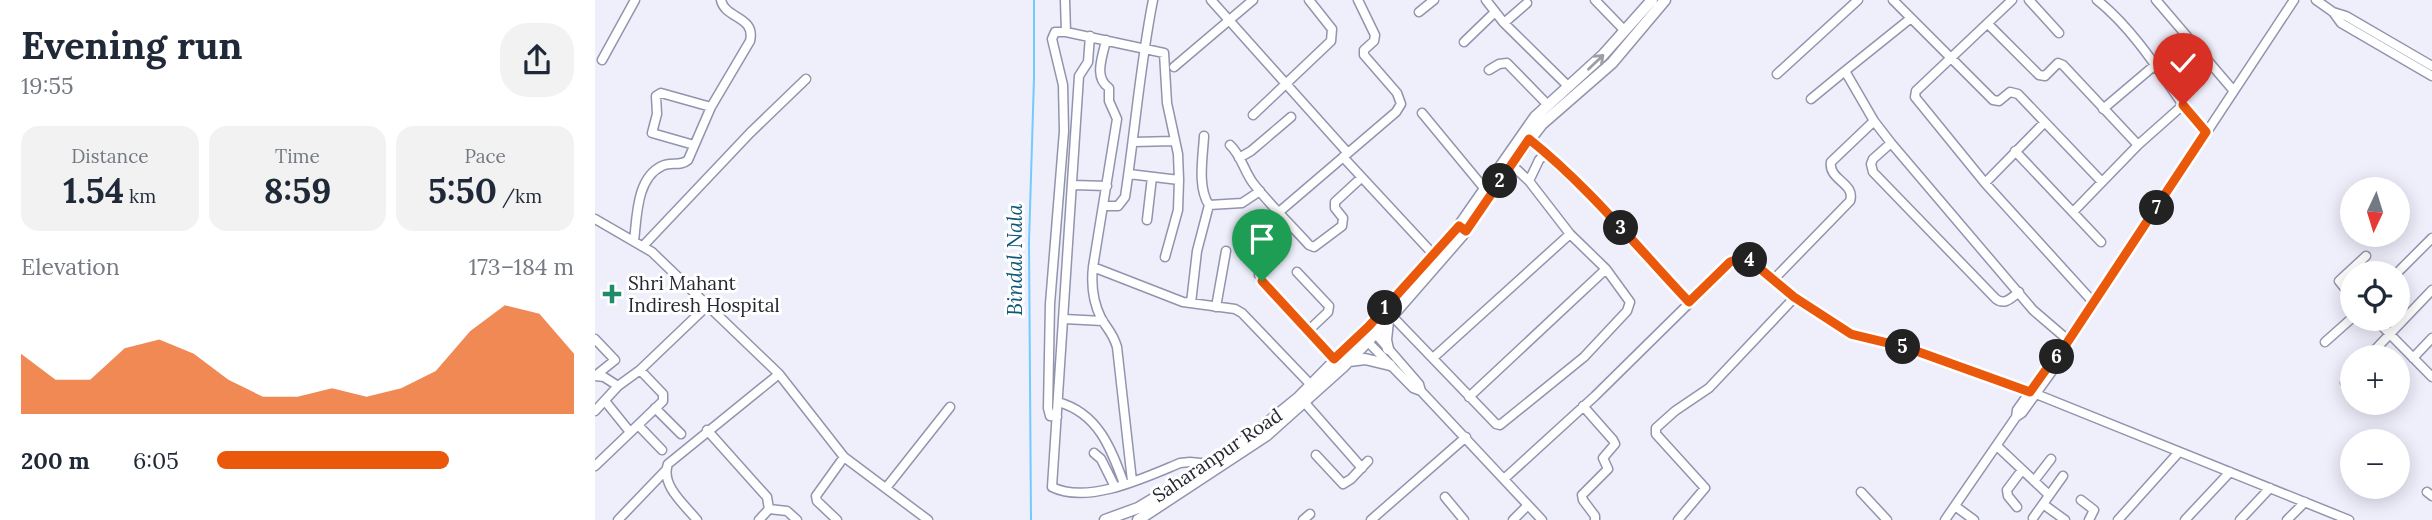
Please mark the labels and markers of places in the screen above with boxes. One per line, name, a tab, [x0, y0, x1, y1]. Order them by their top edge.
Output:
pin	[2153, 33, 2213, 105]
pin: 2	[1483, 164, 1517, 198]
pin: 7	[2139, 190, 2175, 226]
pin	[1232, 209, 1292, 281]
pin: 3	[1604, 210, 1639, 246]
pin: 4	[1733, 243, 1767, 278]
place label: Shri Mahant Indiresh Hospital	[628, 271, 780, 317]
marker: Shri Mahant Indiresh Hospital	[602, 284, 622, 304]
pin: 1	[1367, 290, 1403, 326]
pin: 5	[1885, 330, 1921, 364]
pin: 6	[2039, 340, 2075, 374]

